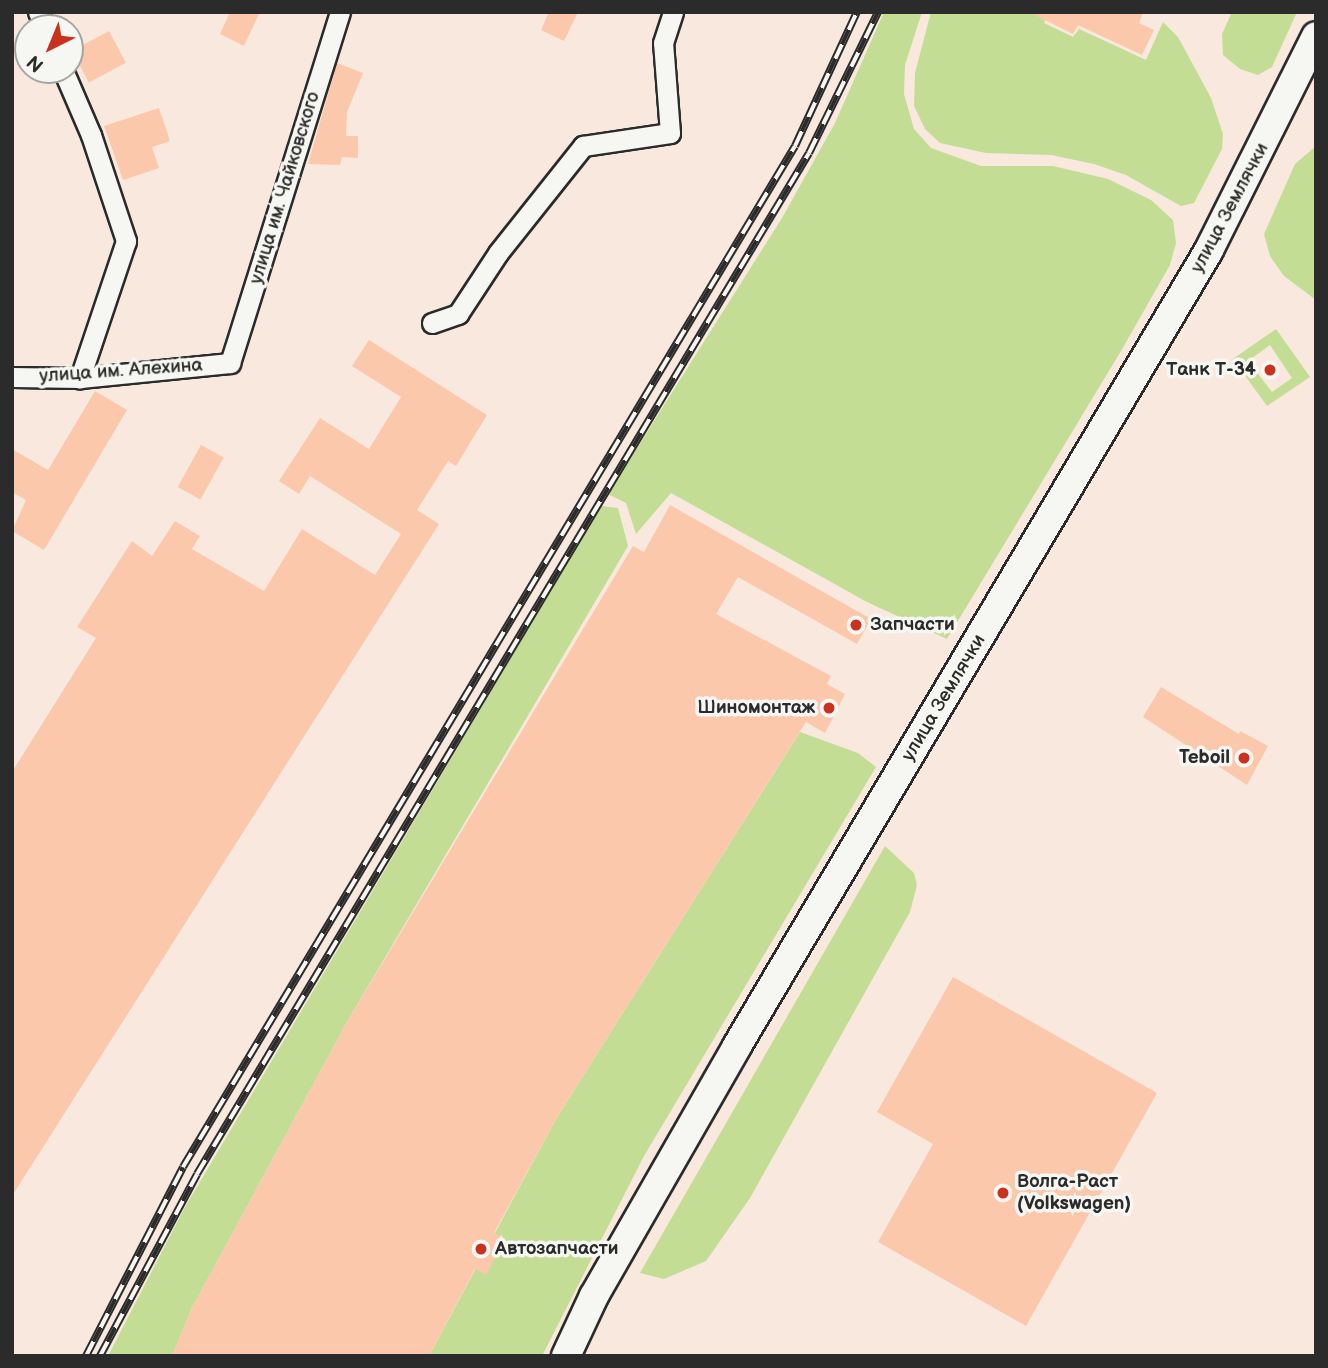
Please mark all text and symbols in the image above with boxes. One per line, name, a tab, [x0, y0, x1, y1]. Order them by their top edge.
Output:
north arrow	[14, 14, 84, 84]
text: N	[23, 50, 49, 77]
street label: улица им. Чайковского	[245, 89, 325, 287]
street label: улица Землячки	[1186, 139, 1274, 277]
street label: улица им. Алехина	[39, 354, 203, 388]
place label: Танк Т-34	[1166, 359, 1256, 381]
marker: Танк Т-34	[1262, 362, 1278, 378]
place label: Запчасти	[870, 614, 955, 636]
marker: Запчасти	[848, 617, 864, 633]
street label: улица Землячки	[897, 630, 991, 766]
place label: Шиномонтаж	[697, 697, 815, 719]
marker: Шиномонтаж	[821, 700, 837, 716]
place label: Teboil	[1179, 747, 1230, 769]
marker: Teboil	[1236, 750, 1252, 766]
place label: Волга-Раст (Volkswagen)	[1017, 1171, 1131, 1215]
marker: Волга-Раст (Volkswagen)	[995, 1185, 1011, 1201]
place label: Автозапчасти	[495, 1238, 618, 1260]
marker: Автозапчасти	[473, 1241, 489, 1257]

